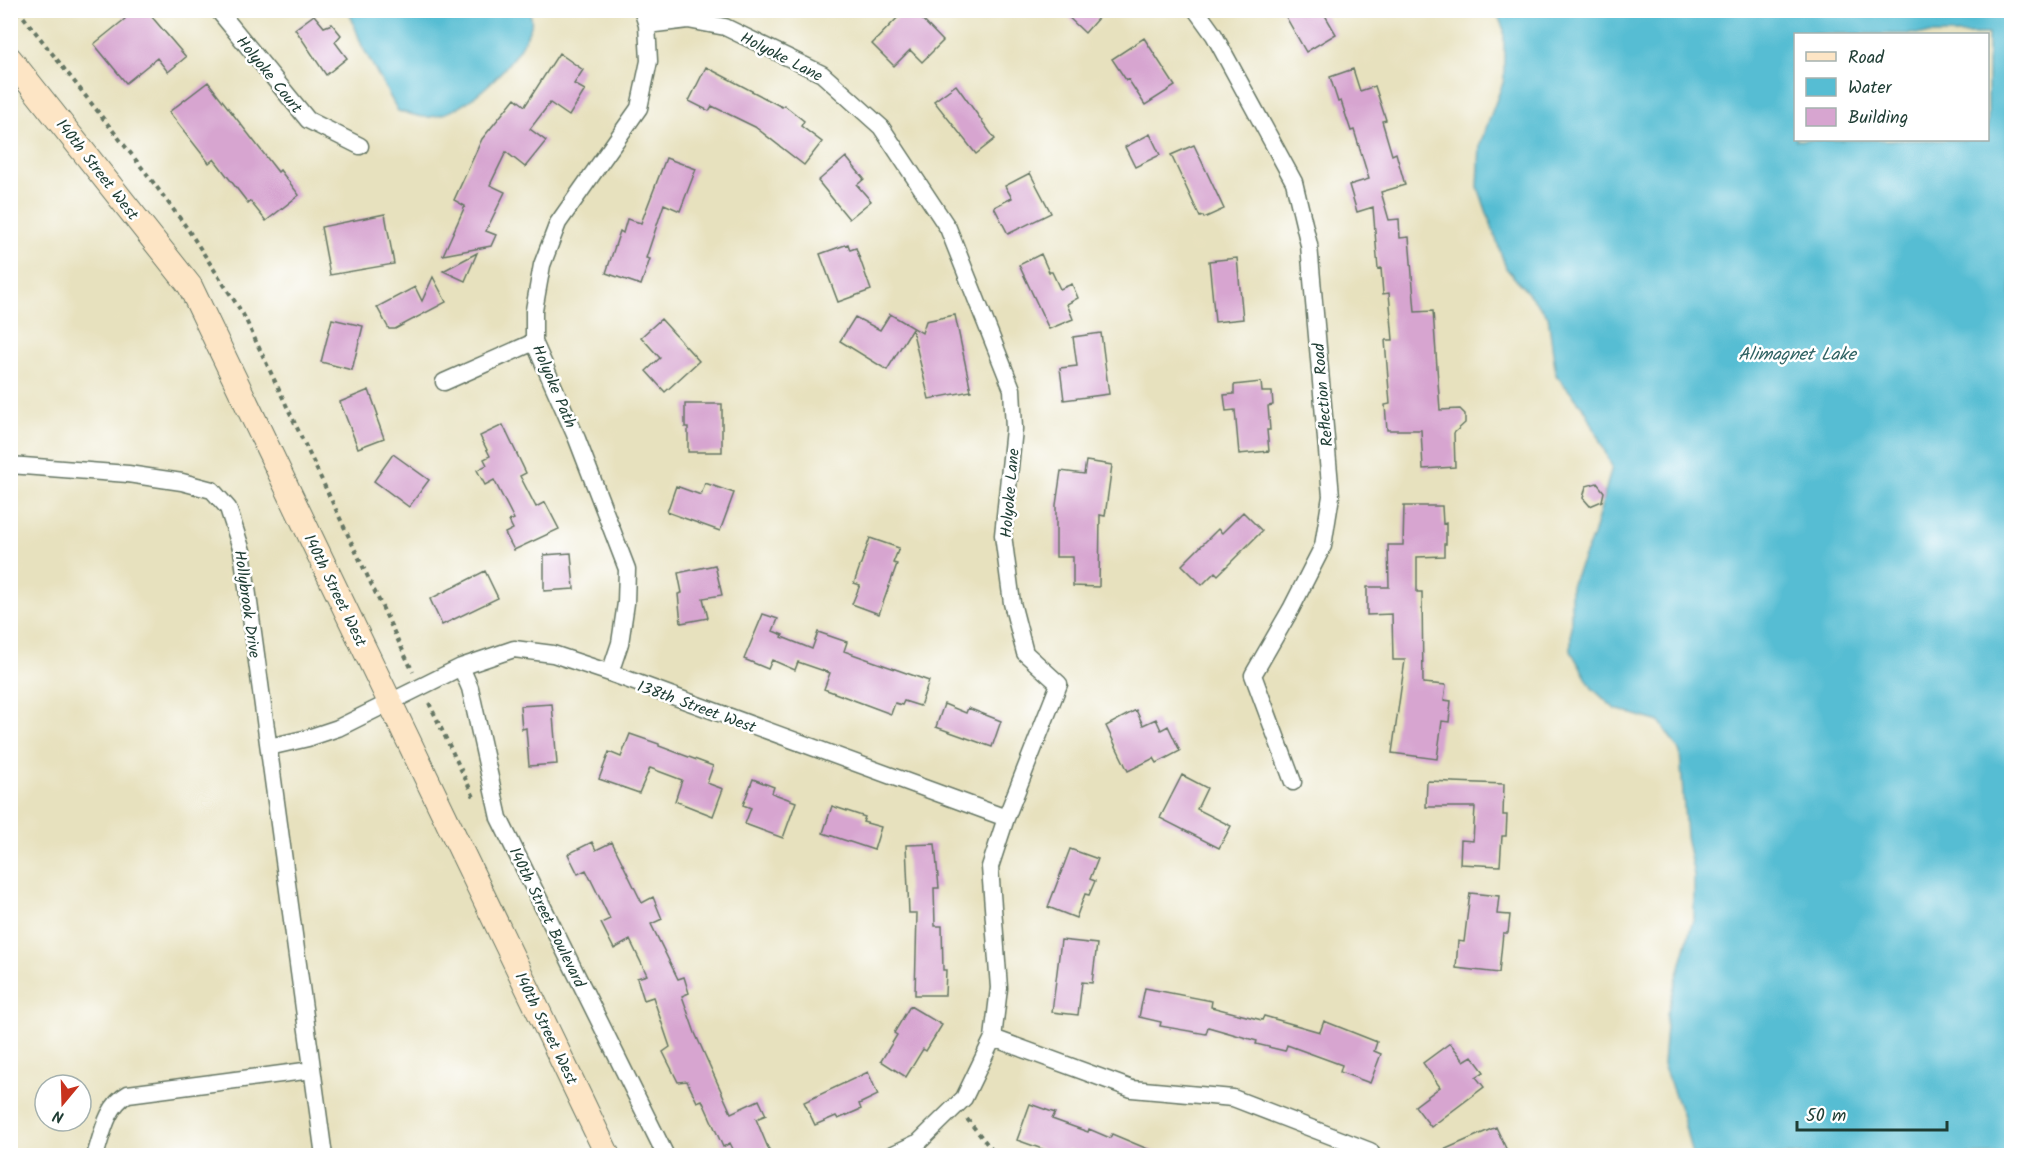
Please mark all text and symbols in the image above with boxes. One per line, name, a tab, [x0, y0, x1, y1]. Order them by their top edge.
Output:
street label: Holyoke Lane	[736, 26, 827, 89]
street label: Holyoke Court	[230, 31, 309, 120]
legend	[1794, 33, 1989, 141]
text: Road	[1848, 44, 1885, 73]
text: Water	[1848, 74, 1893, 103]
text: Building	[1848, 104, 1908, 133]
street label: 140th Street West	[49, 114, 145, 227]
street label: Holyoke Path	[525, 341, 582, 432]
street label: Reflection Road	[1306, 341, 1340, 448]
water label: Alimagnet Lake	[1738, 341, 1858, 370]
street label: Holyoke Lane	[994, 447, 1027, 539]
street label: 140th Street West	[297, 530, 373, 652]
street label: Hollybrook Drive	[227, 549, 266, 660]
street label: 138th Street West	[634, 674, 760, 741]
street label: 140th Street Boulevard	[502, 843, 592, 993]
street label: 140th Street West	[508, 968, 584, 1090]
north arrow	[33, 1073, 93, 1133]
scale bar	[1797, 1094, 1947, 1132]
text: N	[50, 1102, 67, 1129]
text: 50 m	[1806, 1102, 1846, 1131]

